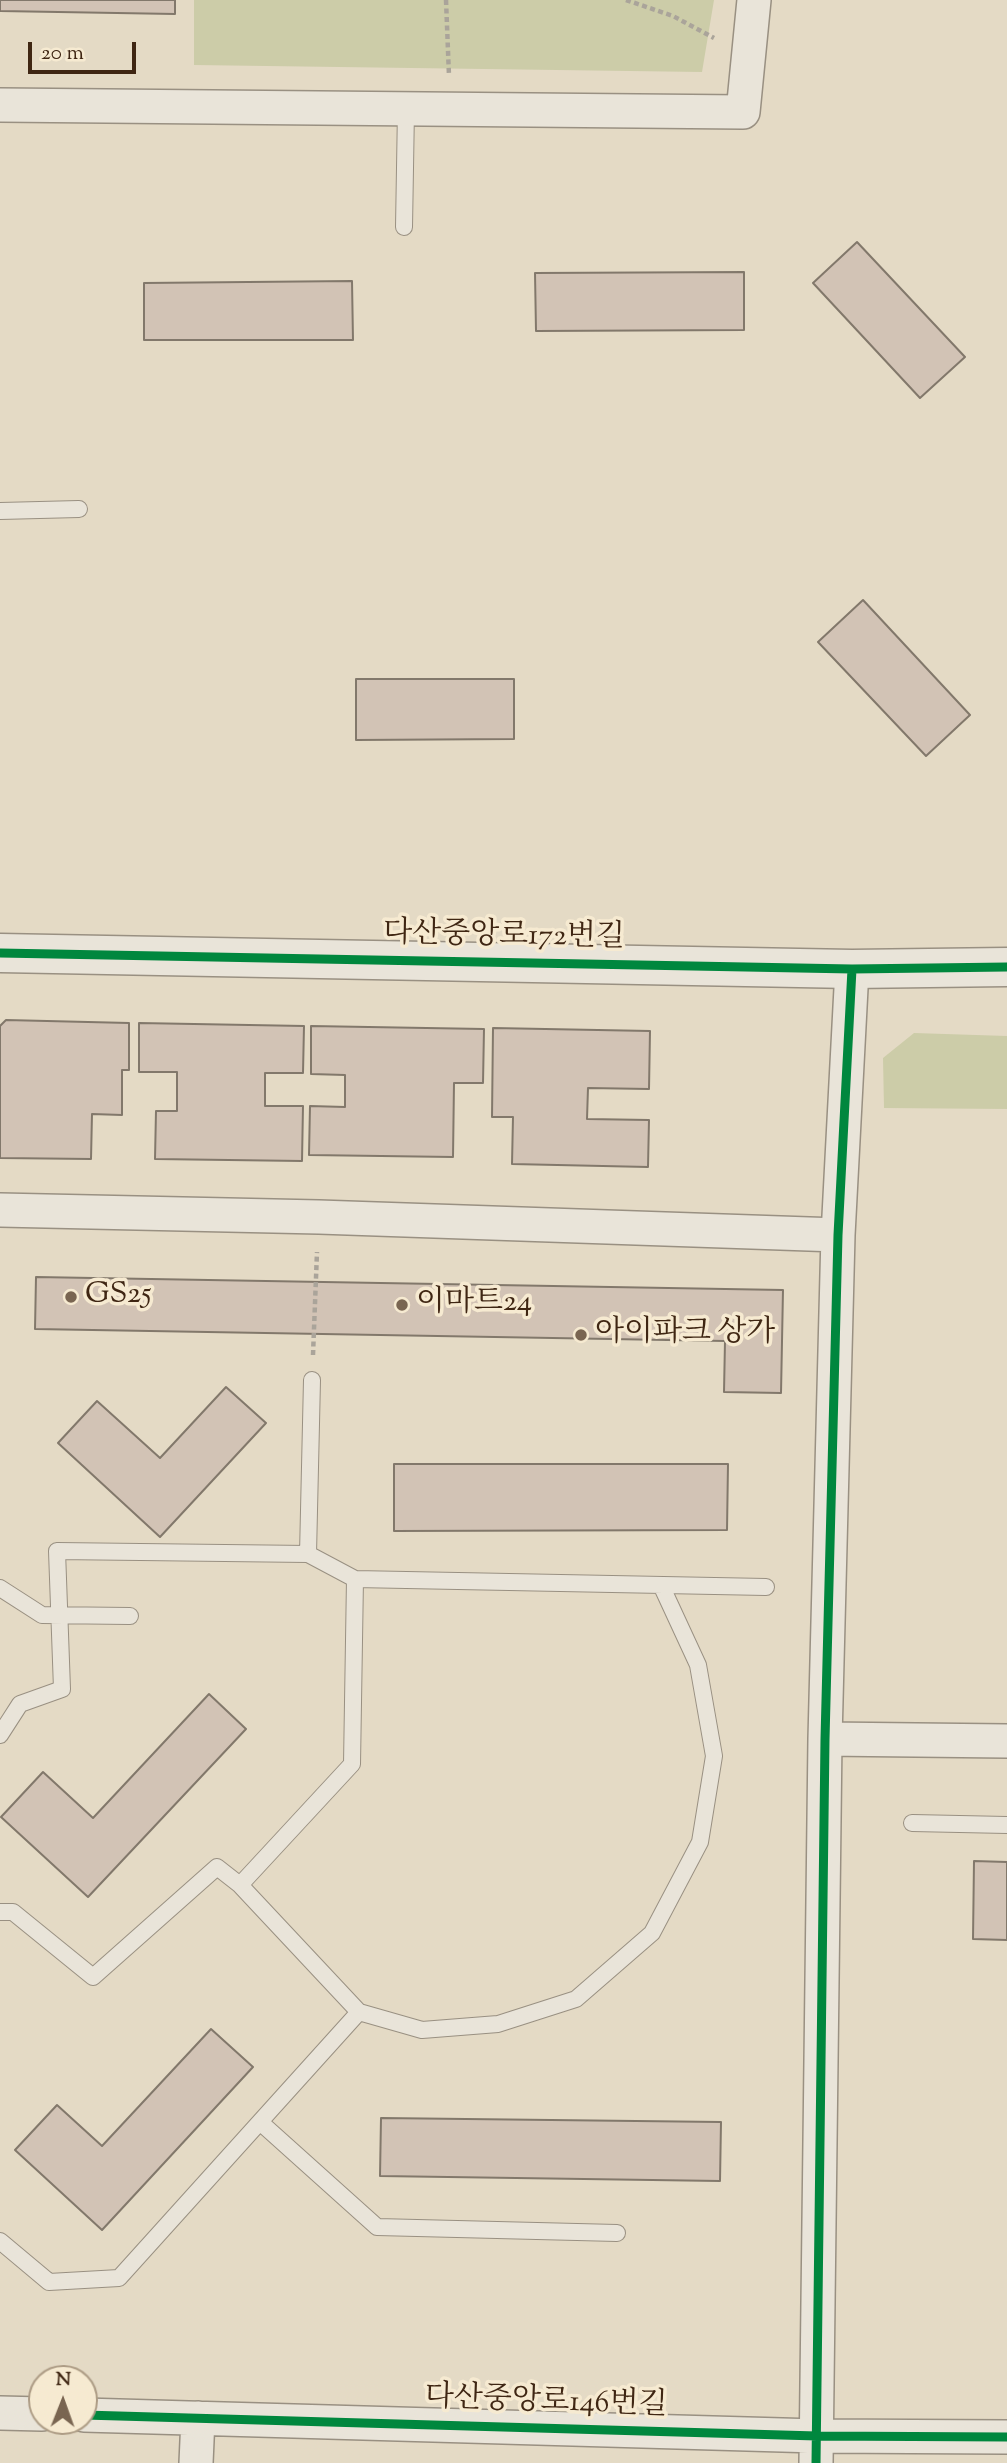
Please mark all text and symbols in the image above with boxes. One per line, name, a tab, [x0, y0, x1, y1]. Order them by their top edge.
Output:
scale bar	[32, 28, 140, 72]
text: 20 m	[41, 39, 84, 69]
street label: 다산중앙로172번길	[383, 918, 625, 958]
place label: GS25	[85, 1279, 151, 1315]
place label: 이마트24	[416, 1287, 532, 1323]
marker: GS25	[63, 1289, 79, 1305]
marker: 이마트24	[394, 1297, 410, 1313]
place label: 아이파크 상가	[595, 1317, 775, 1353]
marker: 아이파크 상가	[573, 1327, 589, 1343]
north arrow	[28, 2365, 98, 2435]
text: N	[56, 2367, 71, 2394]
street label: 다산중앙로146번길	[424, 2382, 668, 2426]

